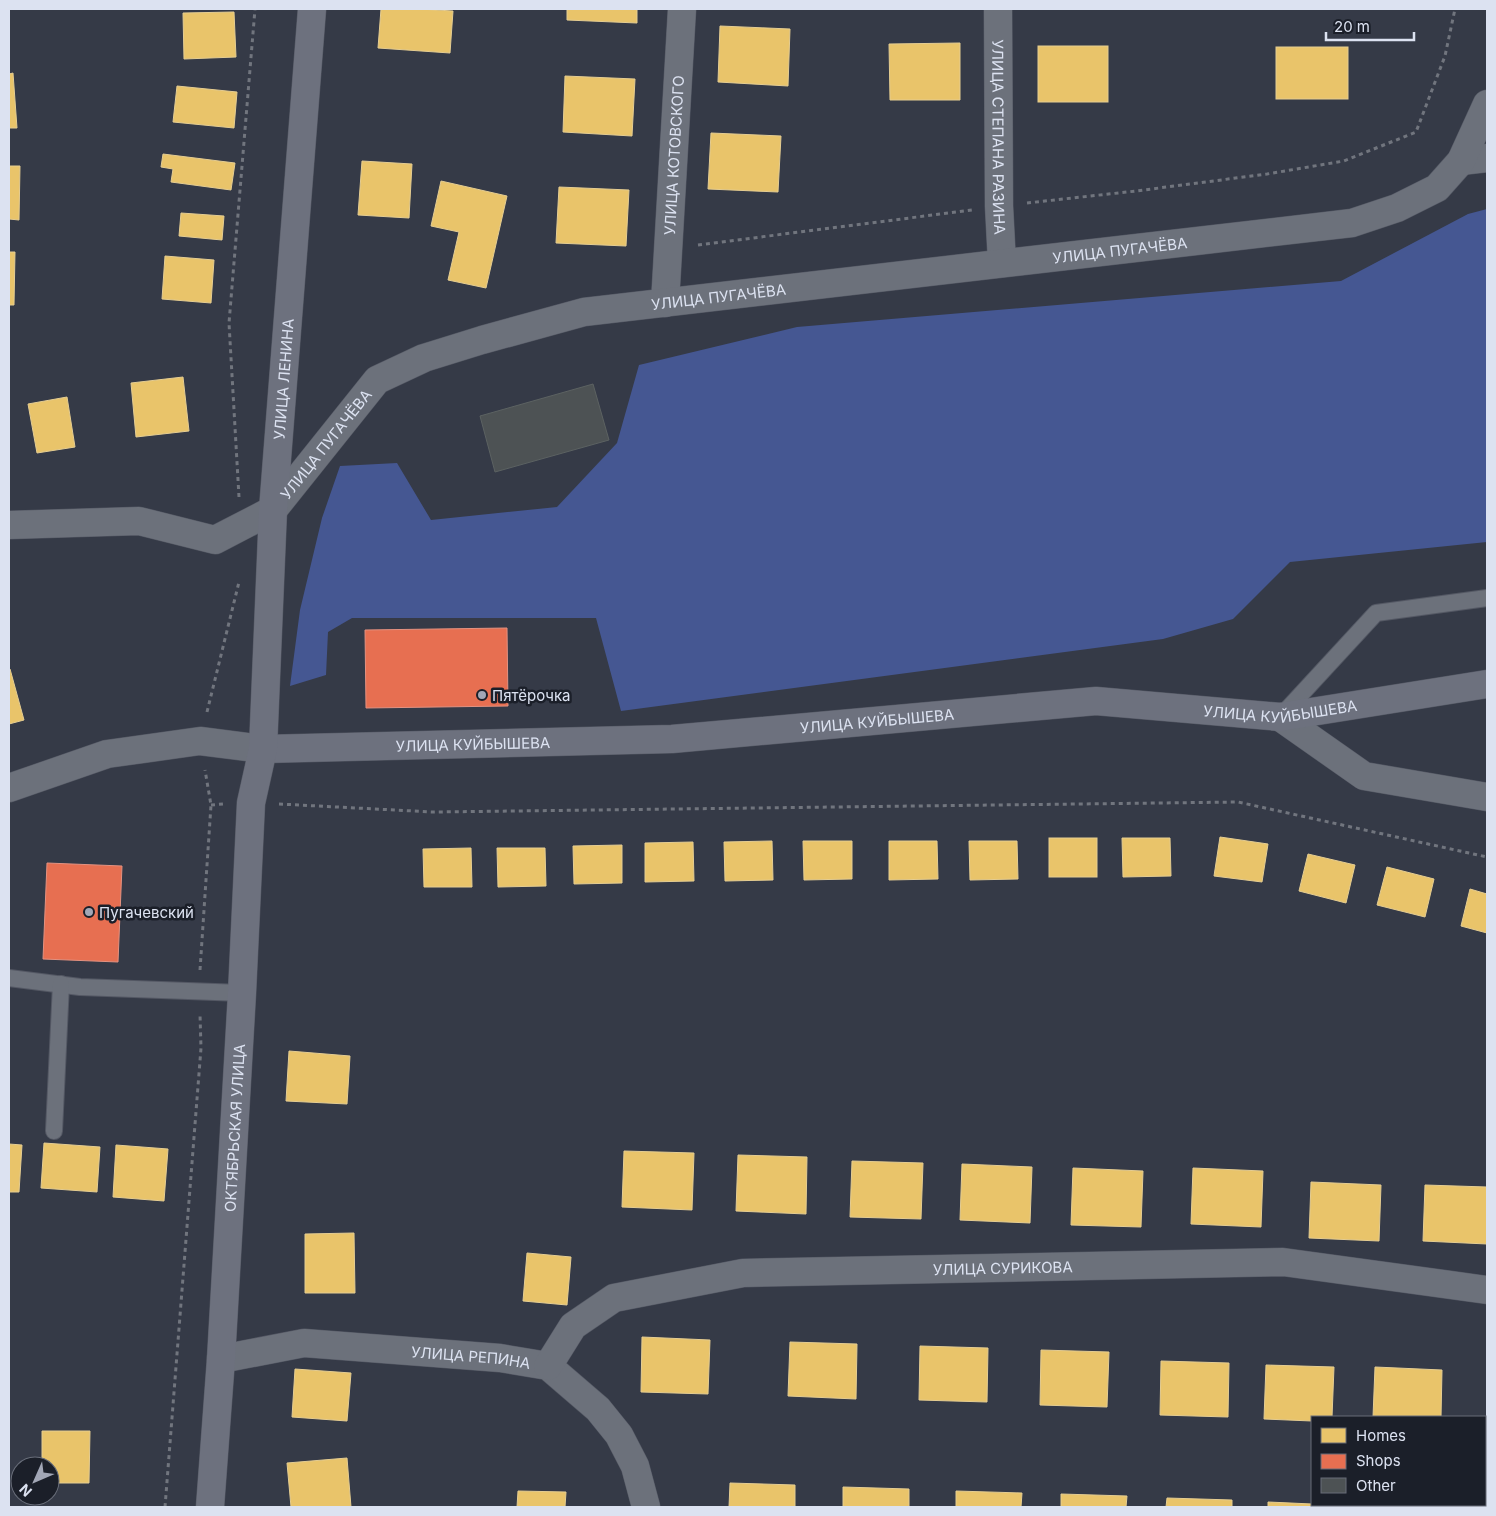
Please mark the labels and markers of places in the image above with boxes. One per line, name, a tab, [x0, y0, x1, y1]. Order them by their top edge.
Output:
place label: Пятёрочка	[492, 686, 571, 705]
marker: Пятёрочка	[476, 689, 488, 701]
place label: Пугачевский	[99, 903, 194, 922]
marker: Пугачевский	[83, 906, 95, 918]

